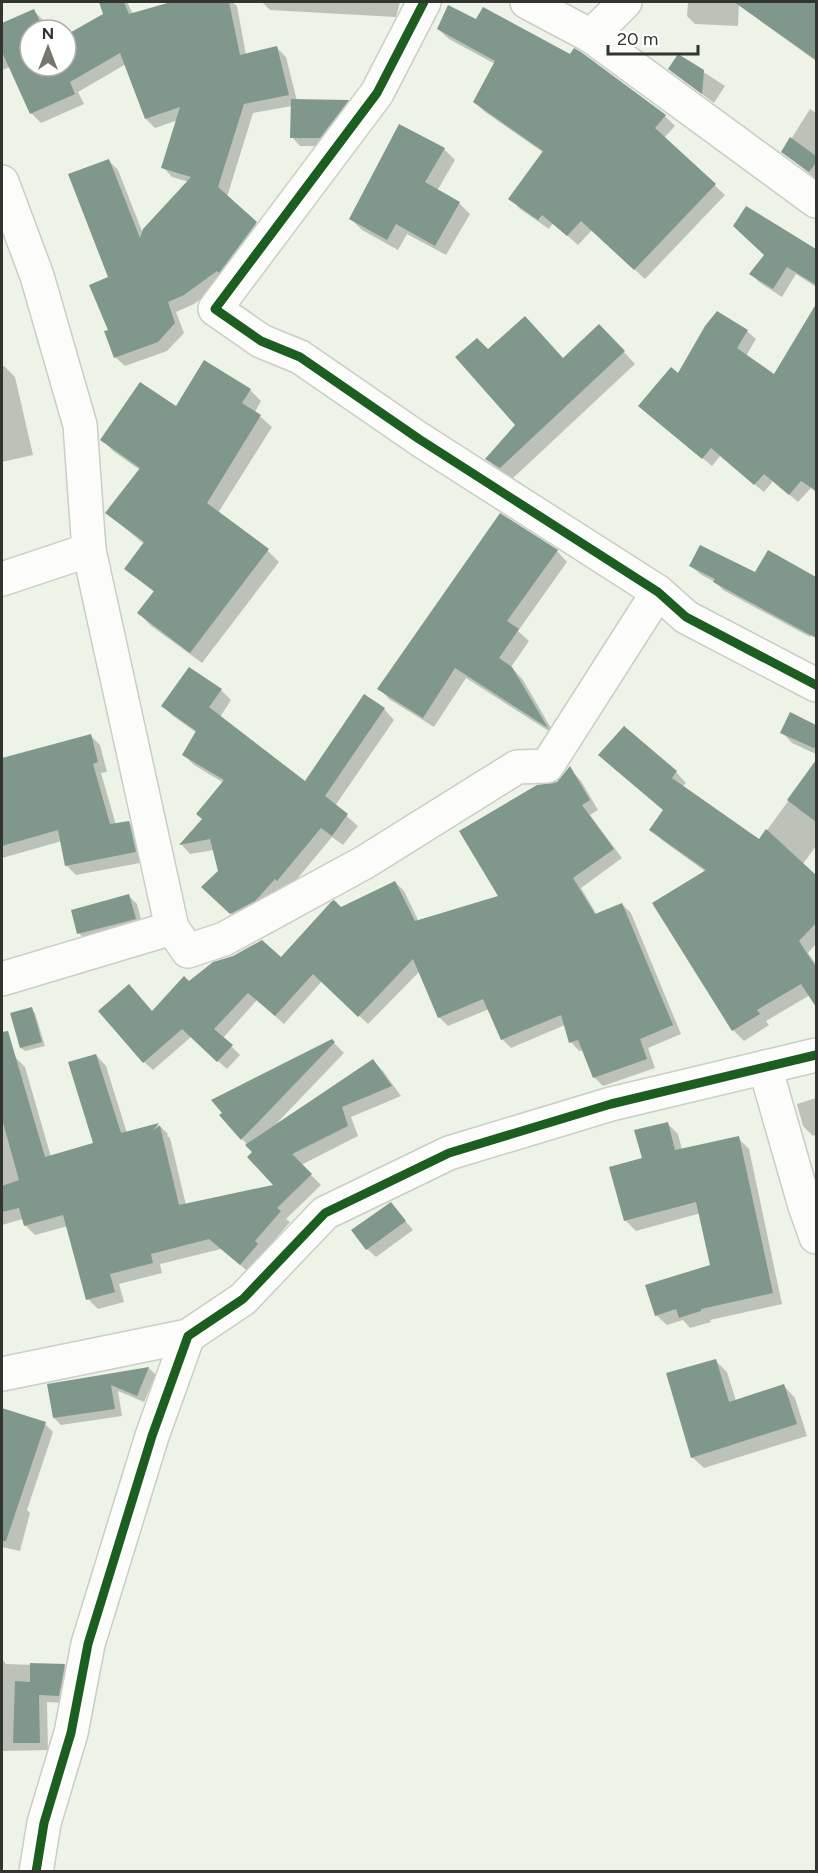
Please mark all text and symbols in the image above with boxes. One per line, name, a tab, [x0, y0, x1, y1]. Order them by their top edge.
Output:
north arrow	[18, 18, 78, 78]
scale bar	[608, 18, 698, 56]
text: N	[42, 24, 54, 43]
text: 20 m	[617, 28, 658, 50]

